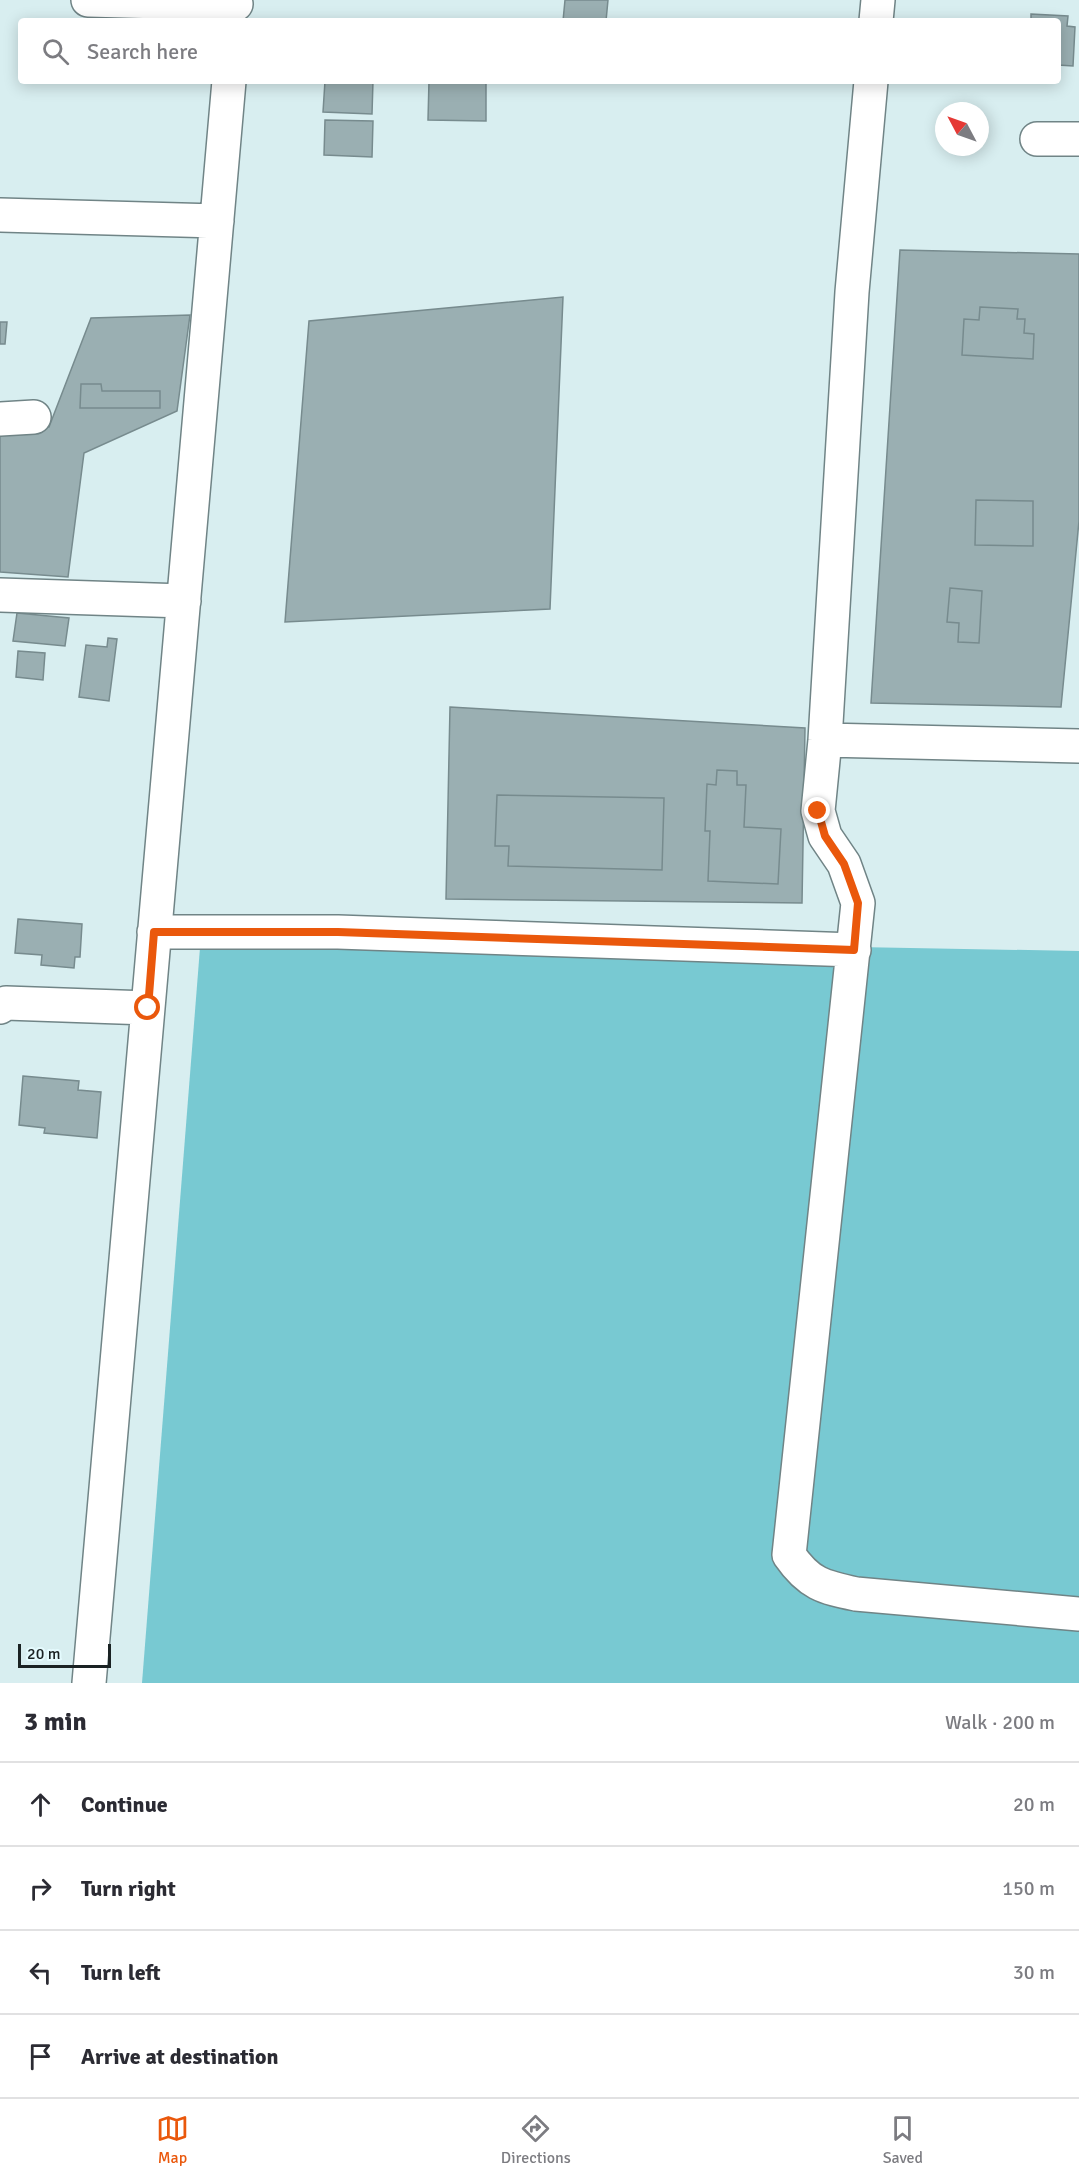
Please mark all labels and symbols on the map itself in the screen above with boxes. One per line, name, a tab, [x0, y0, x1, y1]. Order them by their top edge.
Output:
north arrow	[935, 102, 989, 156]
route end	[804, 797, 830, 823]
route start	[134, 994, 160, 1020]
scale bar	[18, 1641, 111, 1668]

